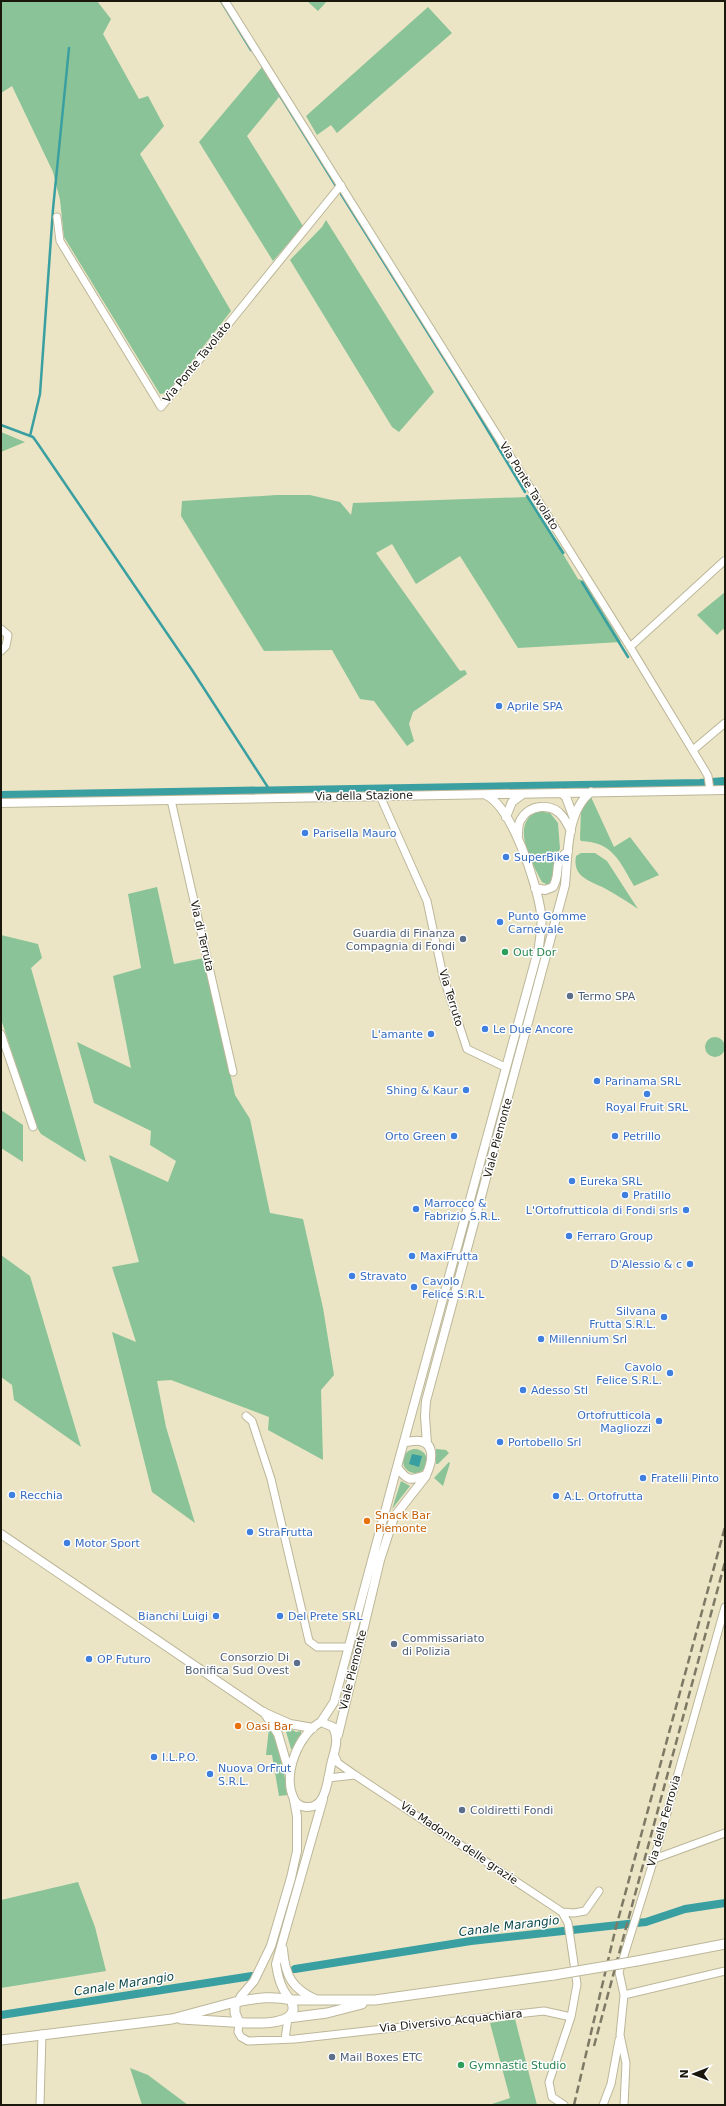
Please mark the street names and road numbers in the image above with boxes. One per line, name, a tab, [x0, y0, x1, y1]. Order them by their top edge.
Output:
street label: Via Ponte Tavolato	[160, 319, 234, 405]
street label: Via Ponte Tavolato	[497, 440, 561, 532]
street label: Via della Stazione	[315, 789, 413, 803]
street label: Via di Terruta	[187, 899, 217, 973]
street label: Via Terruto	[436, 968, 466, 1028]
street label: Viale Piemonte	[481, 1096, 515, 1179]
street label: Viale Piemonte	[337, 1628, 369, 1711]
street label: Via della Ferrovia	[645, 1774, 683, 1868]
street label: Via Madonna delle grazie	[398, 1799, 520, 1887]
street label: Via Diversivo Acquachiara	[379, 2007, 523, 2035]

